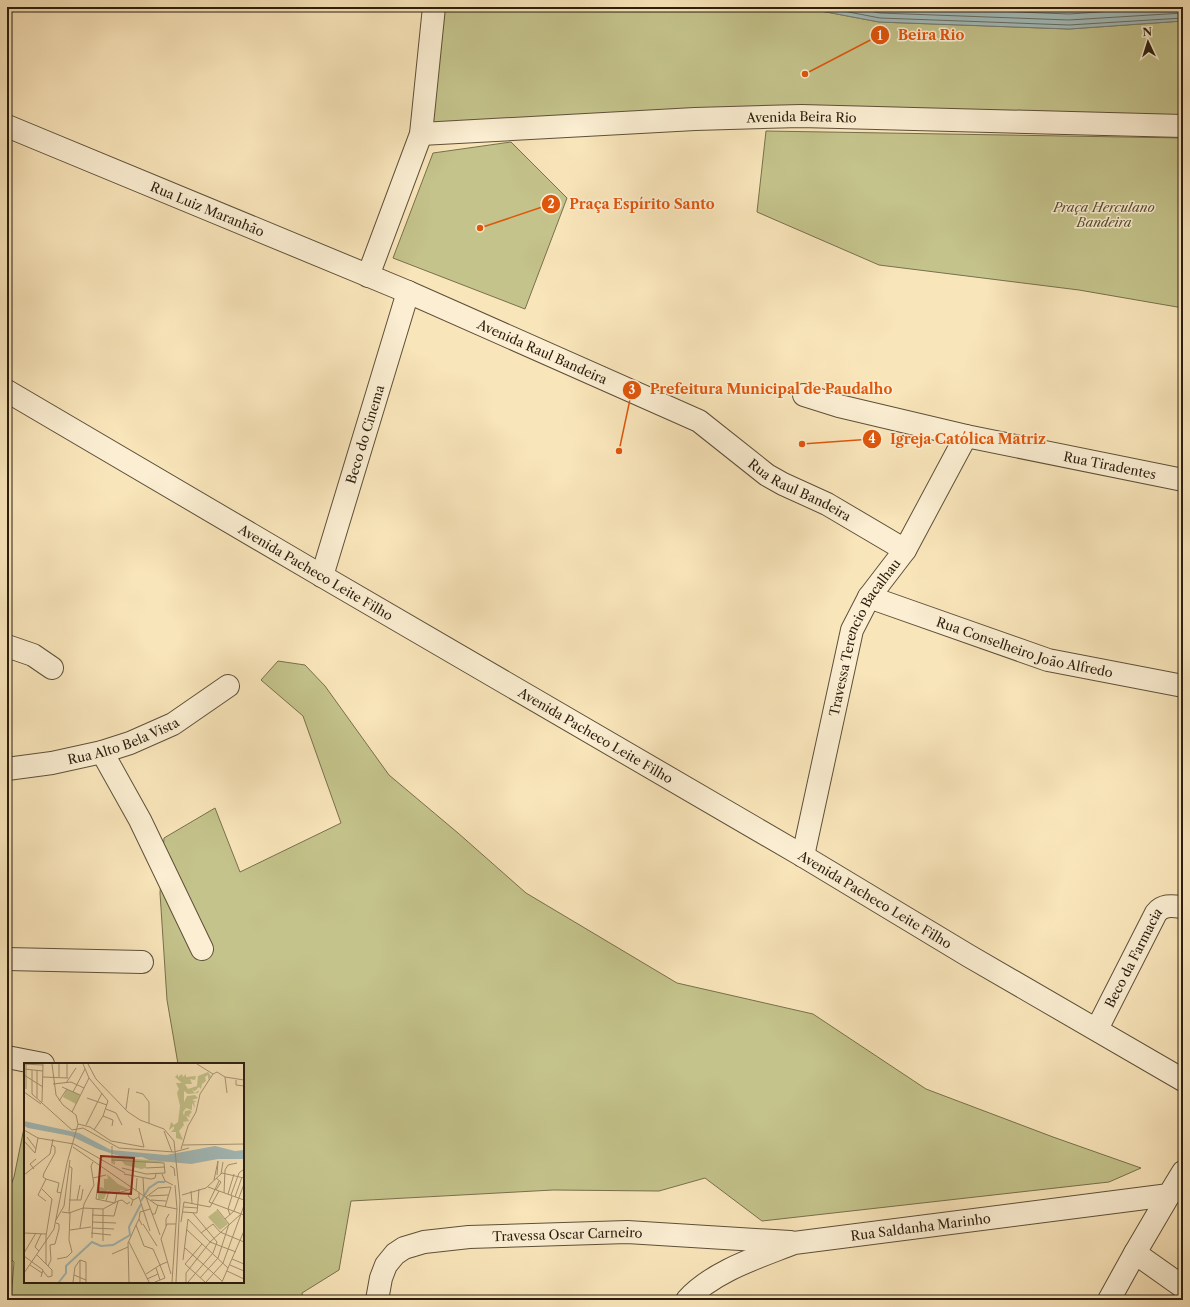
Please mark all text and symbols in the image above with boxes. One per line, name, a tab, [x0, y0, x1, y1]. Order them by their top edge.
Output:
callout: Beira Rio	[870, 22, 973, 48]
north arrow	[1128, 22, 1168, 62]
text: N	[1142, 25, 1153, 39]
text: Beira Rio	[898, 26, 964, 44]
text: 1	[877, 28, 883, 43]
street label: Avenida Beira Rio	[745, 108, 857, 126]
street label: Rua Luiz Maranhão	[148, 178, 267, 240]
callout: Praça Espírito Santo	[541, 191, 723, 217]
text: Praça Espírito Santo	[569, 195, 715, 213]
text: 2	[547, 196, 555, 211]
park label: Praça Herculano Bandeira	[1052, 199, 1155, 230]
street label: Avenida Raul Bandeira	[474, 315, 610, 387]
callout: Prefeitura Municipal de Paudalho	[622, 377, 901, 403]
text: Prefeitura Municipal de Paudalho	[650, 380, 892, 398]
text: 3	[629, 382, 636, 397]
street label: Beco do Cinema	[342, 383, 387, 486]
callout: Igreja Católica Matriz	[862, 426, 1054, 452]
text: Igreja Católica Matriz	[890, 430, 1046, 448]
text: 4	[868, 431, 876, 446]
street label: Rua Tiradentes	[1062, 448, 1158, 482]
street label: Rua Raul Bandeira	[745, 455, 854, 525]
street label: Avenida Pacheco Leite Filho	[235, 520, 396, 624]
street label: Travessa Terencio Bacalhau	[826, 555, 904, 718]
street label: Rua Conselheiro João Alfredo	[934, 613, 1114, 680]
street label: Avenida Pacheco Leite Filho	[515, 684, 676, 787]
street label: Rua Alto Bela Vista	[66, 714, 182, 767]
street label: Avenida Pacheco Leite Filho	[795, 847, 955, 952]
street label: Beco da Farmacia	[1101, 904, 1165, 1010]
inset map	[24, 1063, 244, 1283]
street label: Rua Saldanha Marinho	[850, 1210, 992, 1244]
street label: Travessa Oscar Carneiro	[492, 1224, 643, 1244]

